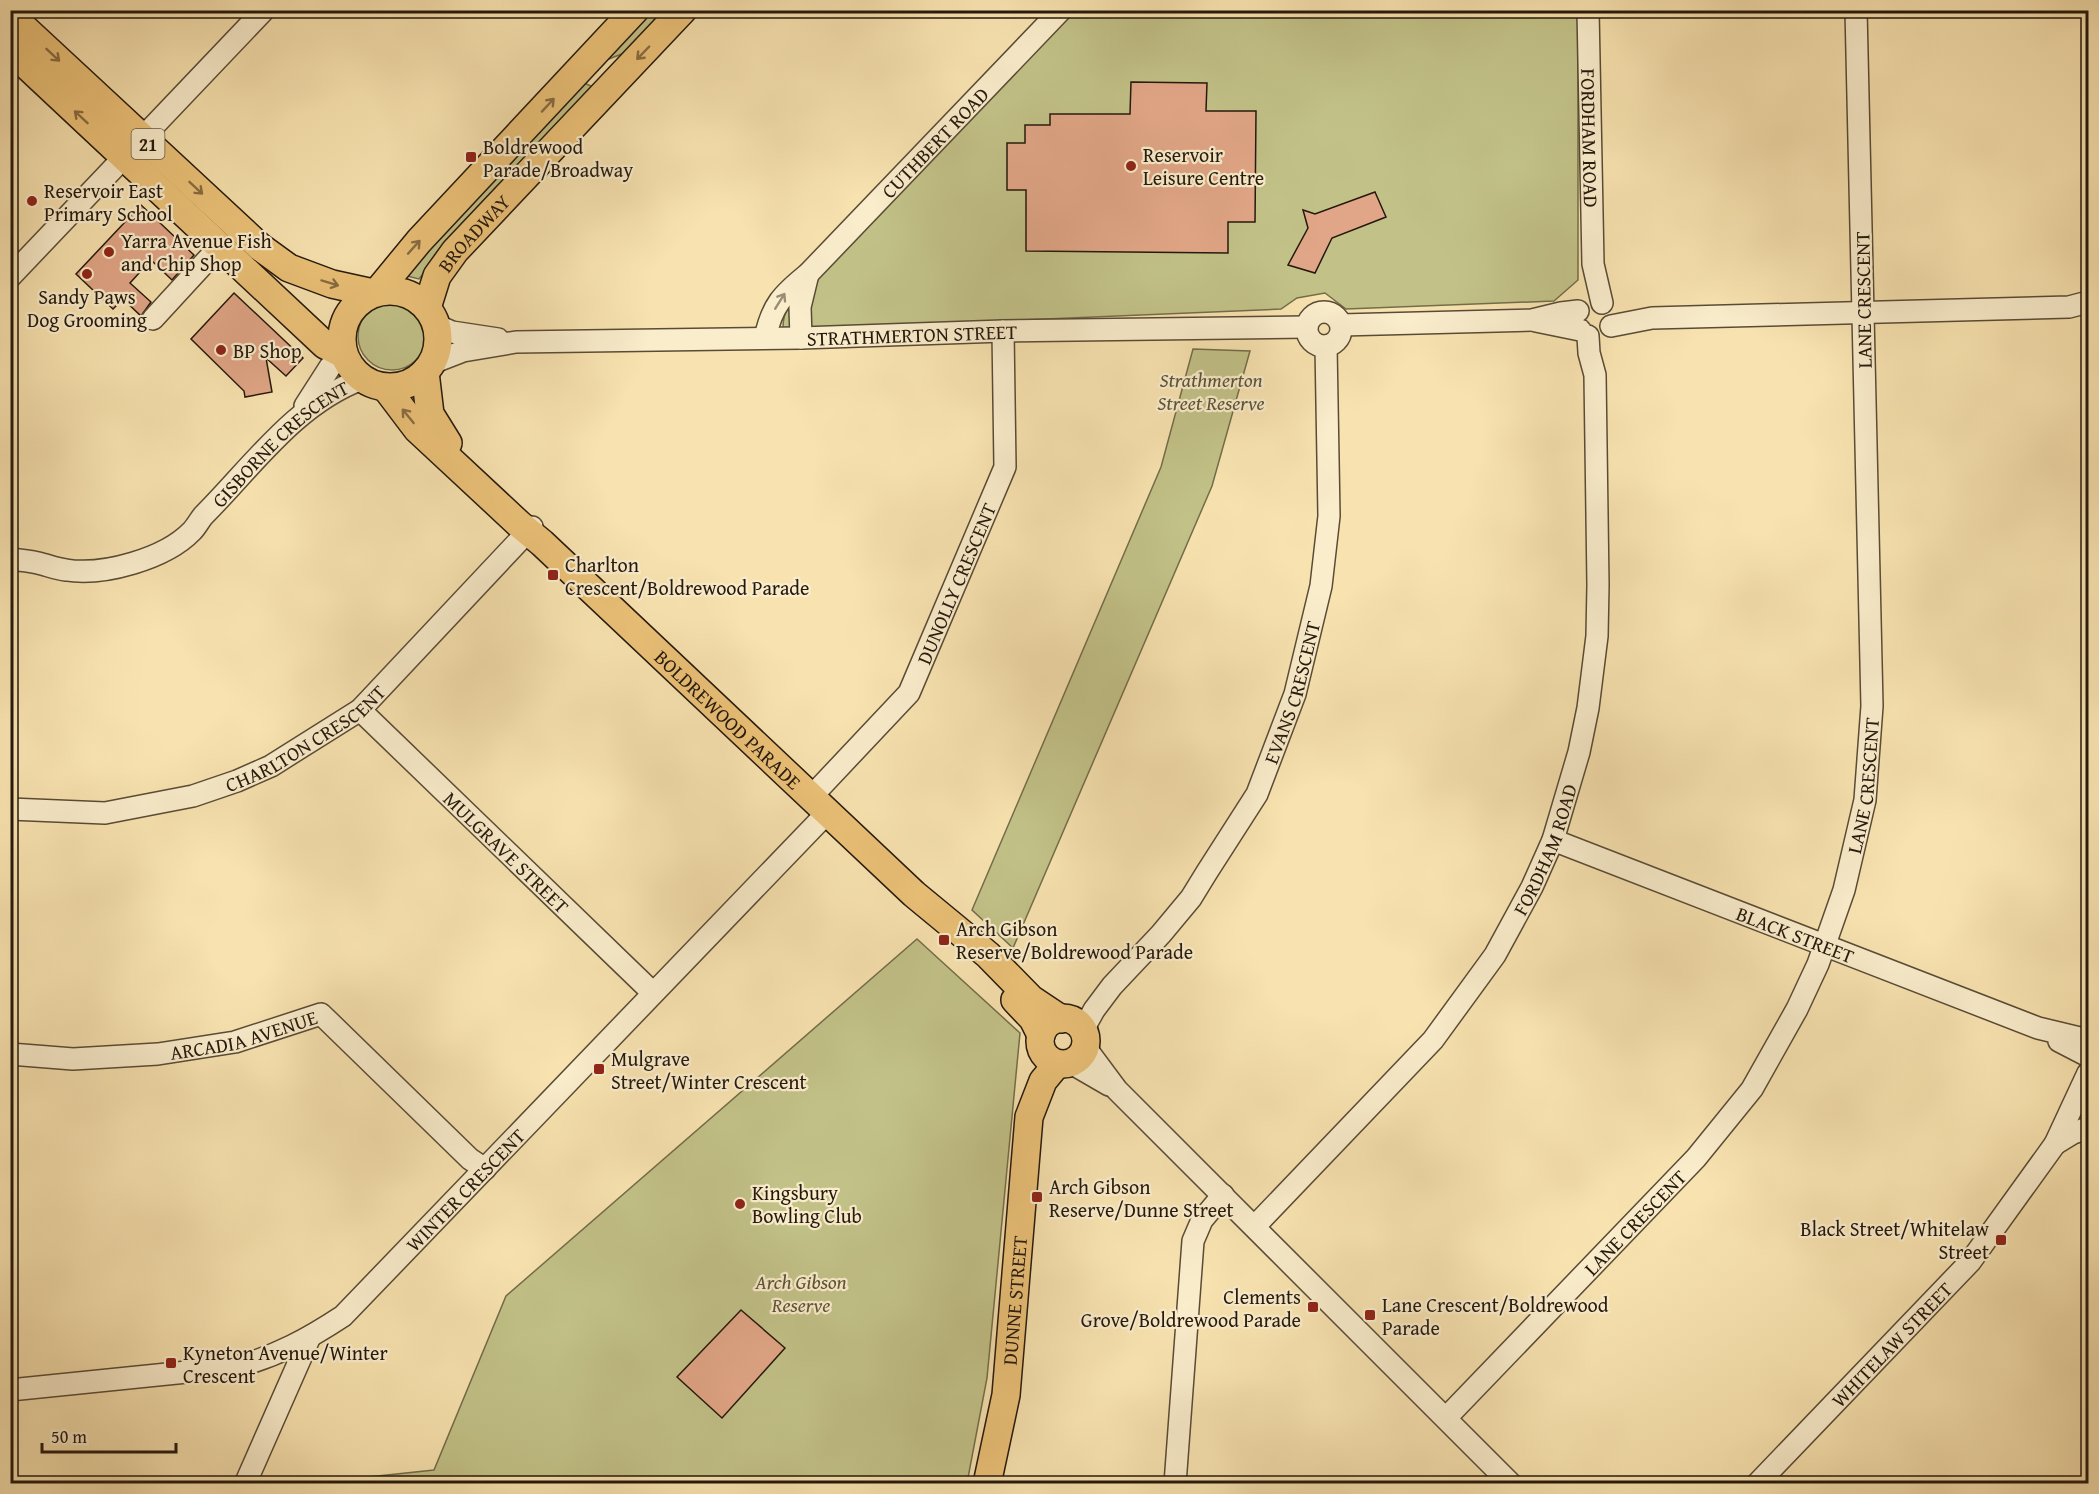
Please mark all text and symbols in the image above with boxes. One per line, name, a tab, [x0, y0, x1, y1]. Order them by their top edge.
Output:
one-way arrow	[636, 45, 650, 60]
one-way arrow	[46, 48, 61, 62]
street label: FORDHAM ROAD	[1575, 68, 1606, 208]
street label: CUTHBERT ROAD	[874, 80, 995, 204]
one-way arrow	[540, 98, 555, 113]
one-way arrow	[74, 110, 89, 125]
road number: 21	[132, 129, 164, 159]
place label: Boldrewood Parade/Broadway	[483, 132, 633, 184]
place label: Reservoir Leisure Centre	[1143, 140, 1264, 192]
marker: Boldrewood Parade/Broadway	[464, 150, 478, 164]
marker: Reservoir Leisure Centre	[1124, 159, 1138, 173]
place label: Reservoir East Primary School	[44, 176, 173, 228]
one-way arrow	[188, 181, 203, 195]
street label: BROADWAY	[430, 187, 516, 278]
marker: Reservoir East Primary School	[25, 194, 39, 208]
place label: Yarra Avenue Fish and Chip Shop	[121, 226, 272, 278]
street label: LANE CRESCENT	[1847, 231, 1879, 369]
one-way arrow	[407, 240, 421, 255]
marker: Yarra Avenue Fish and Chip Shop	[102, 245, 116, 259]
marker: Sandy Paws Dog Grooming	[80, 267, 94, 281]
one-way arrow	[320, 278, 339, 289]
place label: Sandy Paws Dog Grooming	[27, 282, 147, 334]
one-way arrow	[773, 293, 786, 310]
street label: STRATHMERTON STREET	[806, 316, 1017, 352]
place label: BP Shop	[233, 336, 302, 365]
marker: BP Shop	[214, 343, 228, 357]
park label: Strathmerton Street Reserve	[1157, 365, 1265, 417]
street label: GISBORNE CRESCENT	[205, 372, 354, 513]
one-way arrow	[401, 409, 414, 425]
street label: DUNOLLY CRESCENT	[908, 498, 1003, 669]
place label: Charlton Crescent/Boldrewood Parade	[565, 550, 809, 602]
marker: Charlton Crescent/Boldrewood Parade	[546, 568, 560, 582]
street label: EVANS CRESCENT	[1255, 618, 1327, 768]
street label: BOLDREWOOD PARADE	[649, 642, 808, 795]
street label: CHARLTON CRESCENT	[221, 678, 392, 798]
street label: LANE CRESCENT	[1839, 716, 1886, 856]
street label: FORDHAM ROAD	[1505, 780, 1583, 920]
street label: MULGRAVE STREET	[437, 784, 576, 919]
street label: BLACK STREET	[1732, 898, 1858, 970]
place label: Arch Gibson Reserve/Boldrewood Parade	[956, 914, 1193, 966]
marker: Arch Gibson Reserve/Boldrewood Parade	[937, 933, 951, 947]
street label: ARCADIA AVENUE	[168, 1002, 321, 1066]
place label: Mulgrave Street/Winter Crescent	[611, 1044, 807, 1096]
marker: Mulgrave Street/Winter Crescent	[592, 1062, 606, 1076]
street label: WINTER CRESCENT	[399, 1121, 531, 1257]
street label: LANE CRESCENT	[1577, 1162, 1692, 1281]
place label: Arch Gibson Reserve/Dunne Street	[1049, 1172, 1234, 1224]
place label: Kingsbury Bowling Club	[752, 1178, 862, 1230]
marker: Arch Gibson Reserve/Dunne Street	[1030, 1190, 1044, 1204]
marker: Kingsbury Bowling Club	[733, 1197, 747, 1211]
place label: Black Street/Whitelaw Street	[1800, 1214, 1990, 1266]
marker: Black Street/Whitelaw Street	[1994, 1233, 2008, 1247]
street label: DUNNE STREET	[994, 1234, 1034, 1366]
park label: Arch Gibson Reserve	[754, 1267, 847, 1319]
street label: WHITELAW STREET	[1824, 1275, 1959, 1413]
place label: Clements Grove/Boldrewood Parade	[1081, 1282, 1301, 1334]
place label: Lane Crescent/Boldrewood Parade	[1382, 1290, 1609, 1342]
marker: Clements Grove/Boldrewood Parade	[1306, 1300, 1320, 1314]
marker: Lane Crescent/Boldrewood Parade	[1363, 1308, 1377, 1322]
place label: Kyneton Avenue/Winter Crescent	[183, 1338, 388, 1390]
marker: Kyneton Avenue/Winter Crescent	[164, 1356, 178, 1370]
scale bar	[42, 1416, 176, 1454]
text: 50 m	[51, 1423, 87, 1450]

